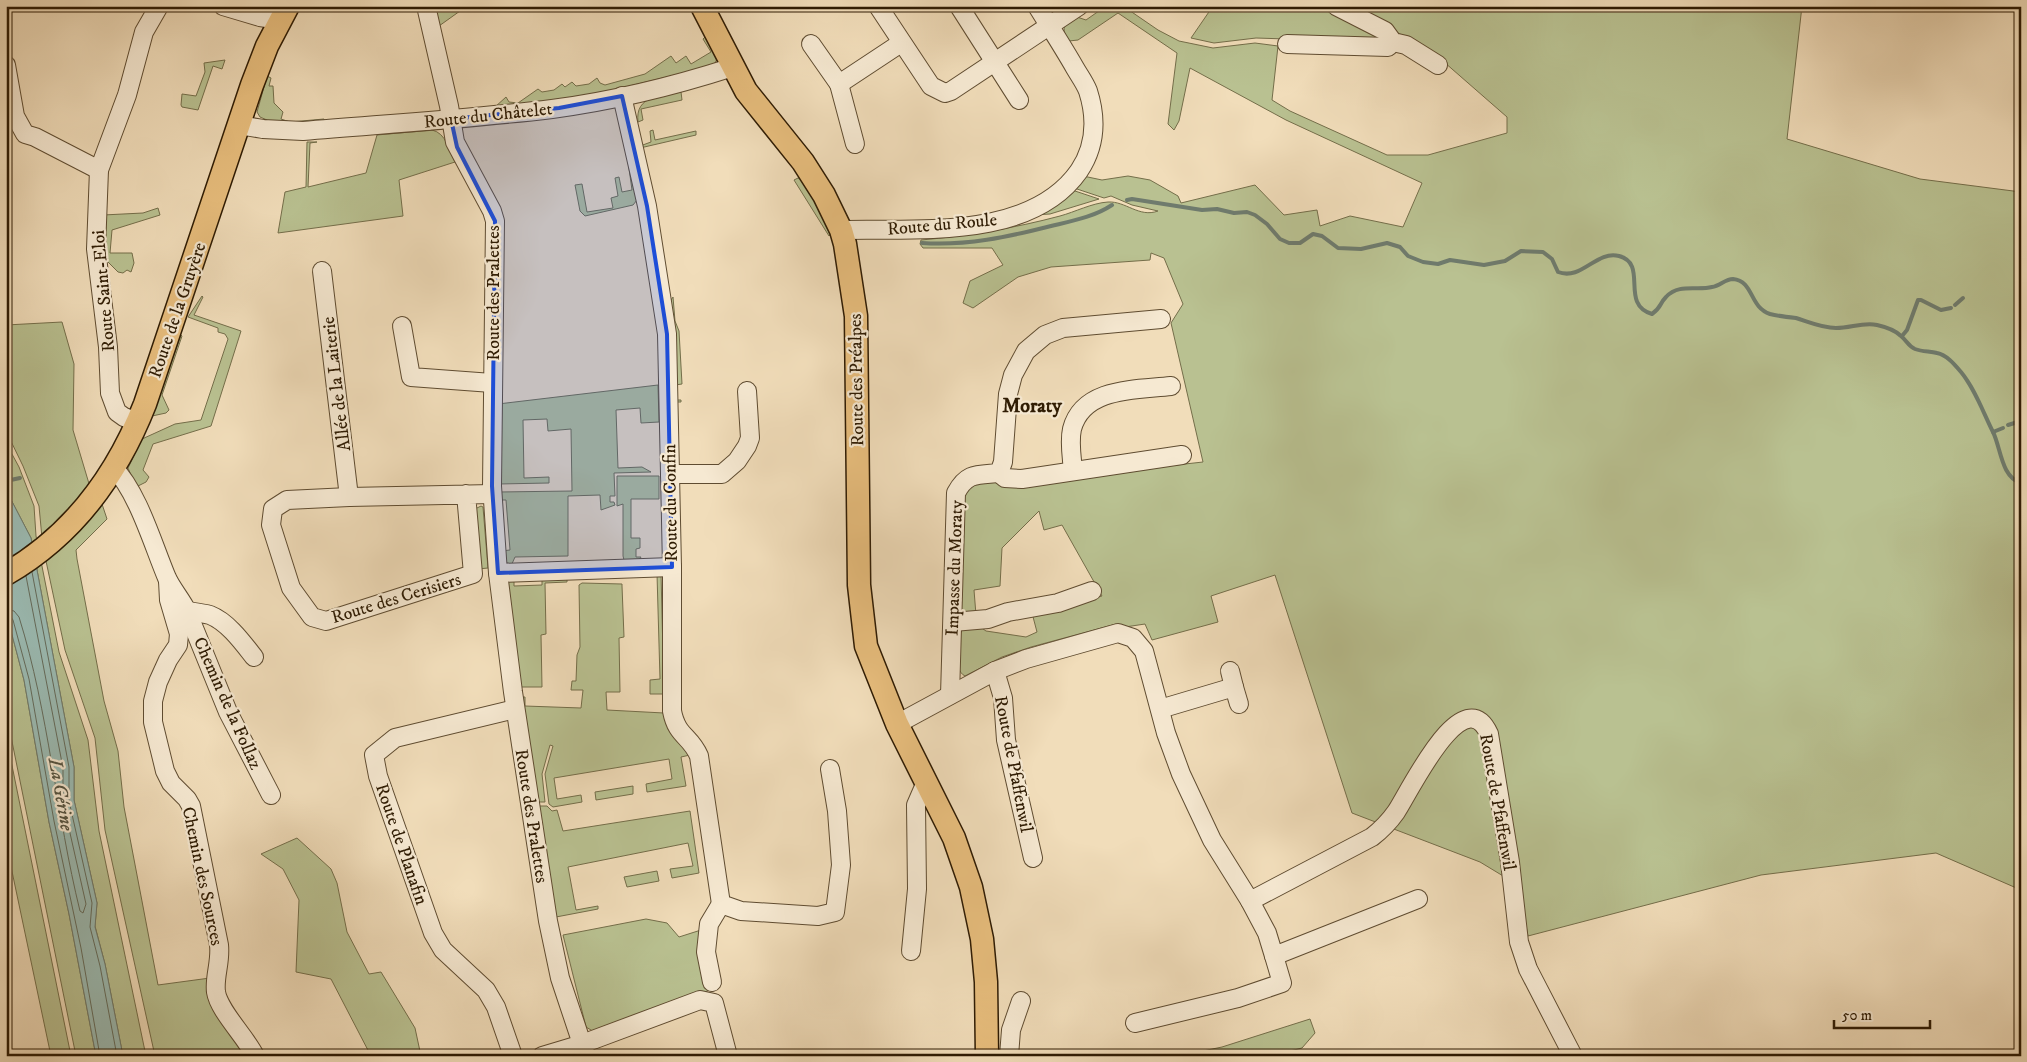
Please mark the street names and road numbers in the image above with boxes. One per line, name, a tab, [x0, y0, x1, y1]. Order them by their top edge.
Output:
street label: Route du Châtelet	[423, 98, 554, 134]
street label: Route du Roule	[886, 209, 998, 241]
street label: Route des Pralettes	[483, 225, 505, 361]
street label: Route Saint-Eloi	[88, 229, 120, 353]
street label: Route de la Gruyère	[144, 240, 211, 381]
street label: Route des Préalpes	[845, 313, 869, 447]
street label: Allée de la Laiterie	[318, 315, 356, 452]
street label: Route du Confin	[659, 443, 683, 562]
street label: Impasse du Moraty	[942, 499, 968, 636]
street label: Route des Cerisiers	[329, 569, 464, 629]
street label: Chemin de la Follaz	[188, 634, 266, 773]
street label: Route de Pfaffenwil	[989, 694, 1037, 835]
street label: Route de Pfaffenwil	[1474, 732, 1520, 873]
street label: Route des Pralettes	[510, 748, 552, 885]
street label: Route de Planafin	[370, 781, 432, 908]
street label: Chemin des Sources	[177, 805, 227, 948]

